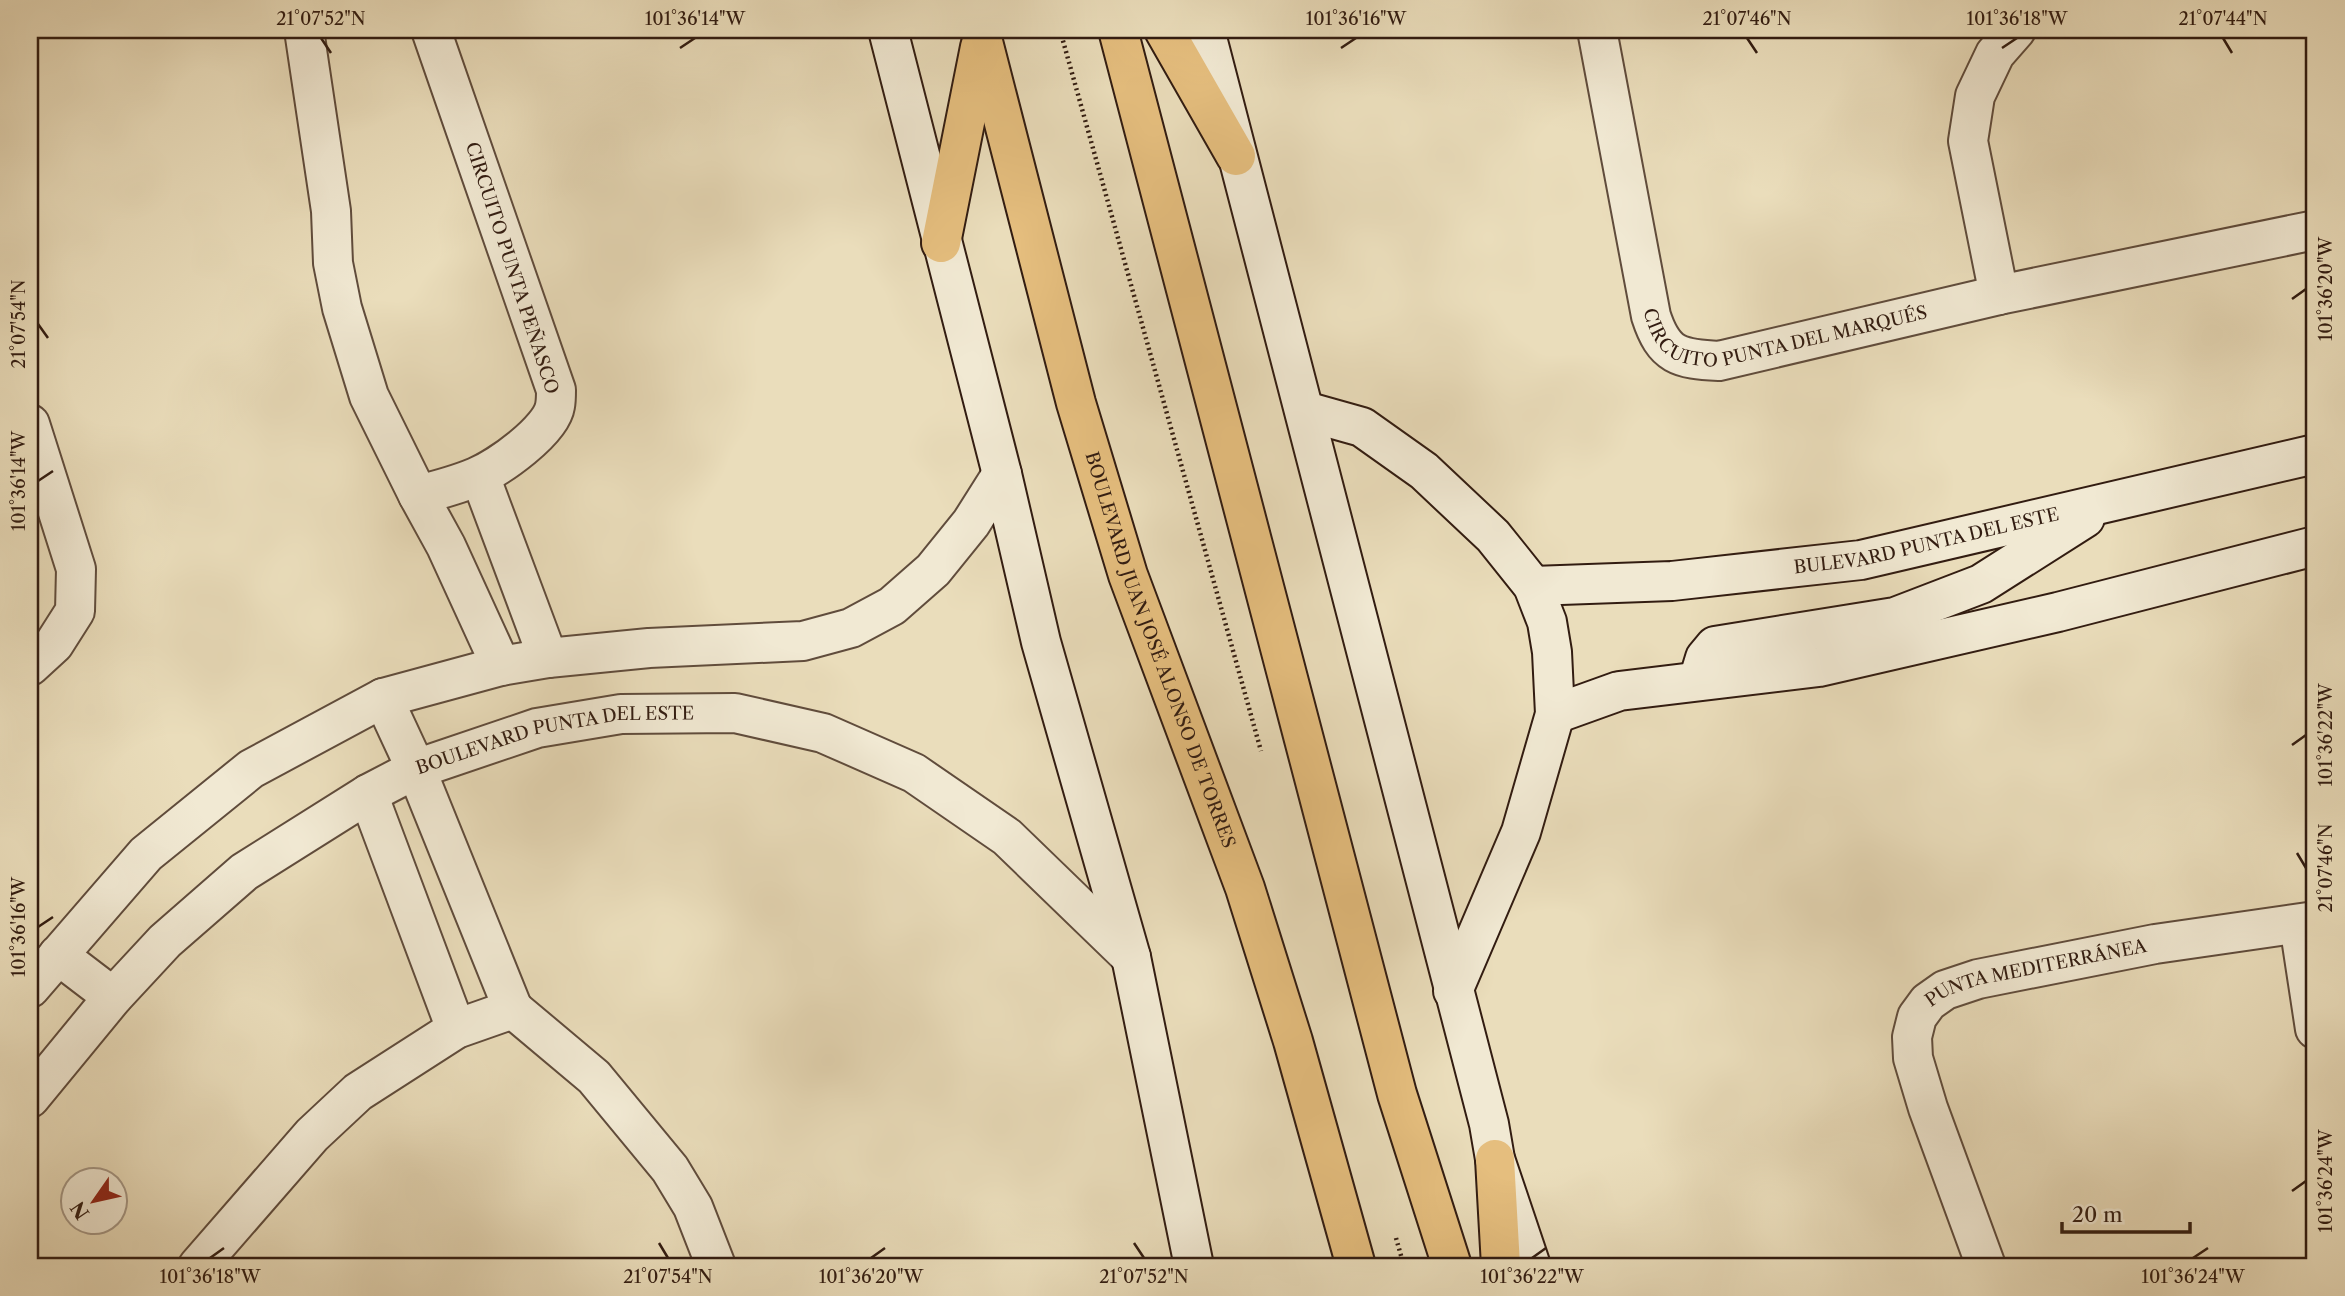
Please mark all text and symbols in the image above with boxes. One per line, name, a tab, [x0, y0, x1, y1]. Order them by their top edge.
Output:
text: 21°07'52"N	[276, 8, 366, 30]
text: 101°36'14"W	[645, 8, 747, 30]
text: 101°36'16"W	[1306, 8, 1408, 30]
text: 21°07'46"N	[1702, 8, 1792, 30]
text: 101°36'18"W	[1967, 8, 2069, 30]
text: 21°07'44"N	[2178, 8, 2268, 30]
street label: CIRCUITO PUNTA PEÑASCO	[461, 139, 565, 397]
text: 101°36'20"W	[2315, 235, 2337, 341]
text: 21°07'54"N	[8, 279, 30, 369]
street label: CIRCUITO PUNTA DEL MARQUÉS	[1636, 289, 1948, 321]
text: CIRCUITO PUNTA DEL MARQUÉS	[1639, 301, 1929, 372]
text: 101°36'14"W	[8, 429, 30, 531]
street label: BOULEVARD JUAN JOSÉ ALONSO DE TORRES	[1080, 449, 1240, 851]
street label: BULEVARD PUNTA DEL ESTE	[1793, 503, 2061, 578]
text: 101°36'22"W	[2315, 682, 2337, 787]
street label: BOULEVARD PUNTA DEL ESTE	[413, 702, 694, 779]
text: 21°07'46"N	[2315, 823, 2337, 913]
text: 101°36'16"W	[8, 875, 30, 977]
street label: PUNTA MEDITERRÁNEA	[1921, 935, 2149, 1012]
text: 101°36'24"W	[2315, 1128, 2337, 1233]
north arrow	[60, 1166, 130, 1236]
scale bar	[2062, 1191, 2189, 1235]
text: N	[66, 1197, 94, 1224]
text: 20 m	[2072, 1202, 2123, 1227]
text: 101°36'18"W	[160, 1266, 262, 1288]
text: 21°07'54"N	[623, 1266, 713, 1288]
text: 101°36'20"W	[819, 1266, 925, 1288]
text: 21°07'52"N	[1099, 1266, 1189, 1288]
text: 101°36'22"W	[1480, 1266, 1585, 1288]
text: 101°36'24"W	[2141, 1266, 2246, 1288]

